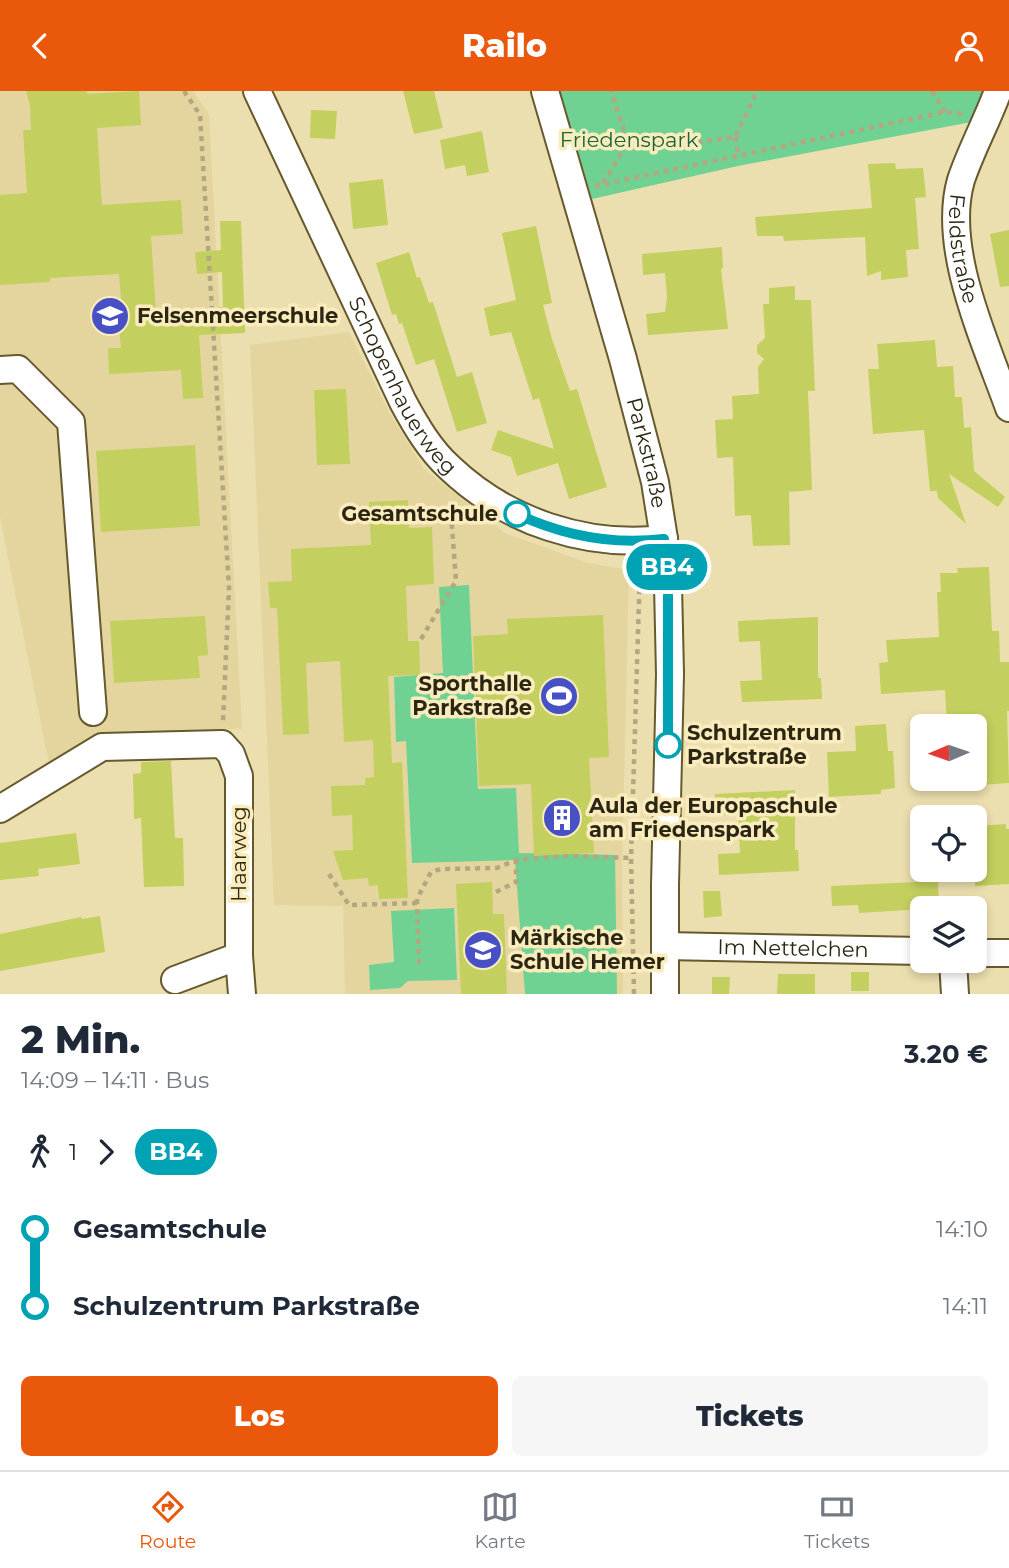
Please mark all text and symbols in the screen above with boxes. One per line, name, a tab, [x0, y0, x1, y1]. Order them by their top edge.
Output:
text: Railo	[462, 26, 547, 65]
icon: back	[21, 27, 59, 65]
icon: person	[950, 27, 988, 65]
park label: Friedenspark	[560, 127, 699, 152]
street label: Feldstraße	[944, 192, 984, 306]
street label: Schopenhauerweg	[343, 293, 462, 480]
school or university icon: Felsenmeerschule	[89, 295, 131, 337]
place label: Felsenmeerschule	[137, 303, 338, 328]
street label: Parkstraße	[622, 395, 672, 510]
place label: Gesamtschule	[341, 501, 498, 526]
marker: Gesamtschule	[504, 501, 530, 527]
line badge: BB4	[627, 544, 707, 590]
text: BB4	[640, 552, 694, 581]
place label: Sporthalle Parkstraße	[412, 671, 532, 720]
sports icon: Sporthalle Parkstraße	[538, 675, 580, 717]
north arrow	[910, 714, 987, 791]
map controls	[910, 714, 987, 973]
place label: Schulzentrum Parkstraße	[687, 720, 842, 769]
marker: Schulzentrum Parkstraße	[655, 732, 681, 758]
place label: Aula der Europaschule am Friedenspark	[588, 793, 838, 842]
building icon: Aula der Europaschule am Friedenspark	[541, 797, 583, 839]
button: locate	[910, 805, 987, 882]
street label: Haarweg	[226, 806, 251, 902]
button: layers	[910, 896, 987, 973]
place label: Märkische Schule Hemer	[510, 925, 665, 974]
school or university icon: Märkische Schule Hemer	[462, 929, 504, 971]
street label: Im Nettelchen	[717, 934, 869, 962]
text: 2 Min.	[21, 1016, 140, 1063]
text: 3.20 €	[904, 1038, 988, 1070]
text: 14:09 – 14:11 · Bus	[21, 1066, 209, 1094]
icon: walk	[21, 1133, 59, 1171]
icon: forward	[87, 1133, 125, 1171]
text: BB4	[149, 1137, 203, 1166]
text: 1	[69, 1138, 77, 1166]
text: Gesamtschule	[73, 1213, 267, 1245]
text: 14:10	[936, 1215, 988, 1243]
text: Schulzentrum Parkstraße	[73, 1290, 420, 1322]
text: 14:11	[943, 1292, 988, 1320]
button: Los	[21, 1376, 498, 1456]
button: Tickets	[512, 1376, 988, 1456]
tab: Route	[139, 1488, 196, 1553]
tab: Karte	[475, 1488, 526, 1553]
tab: Tickets	[804, 1488, 870, 1553]

